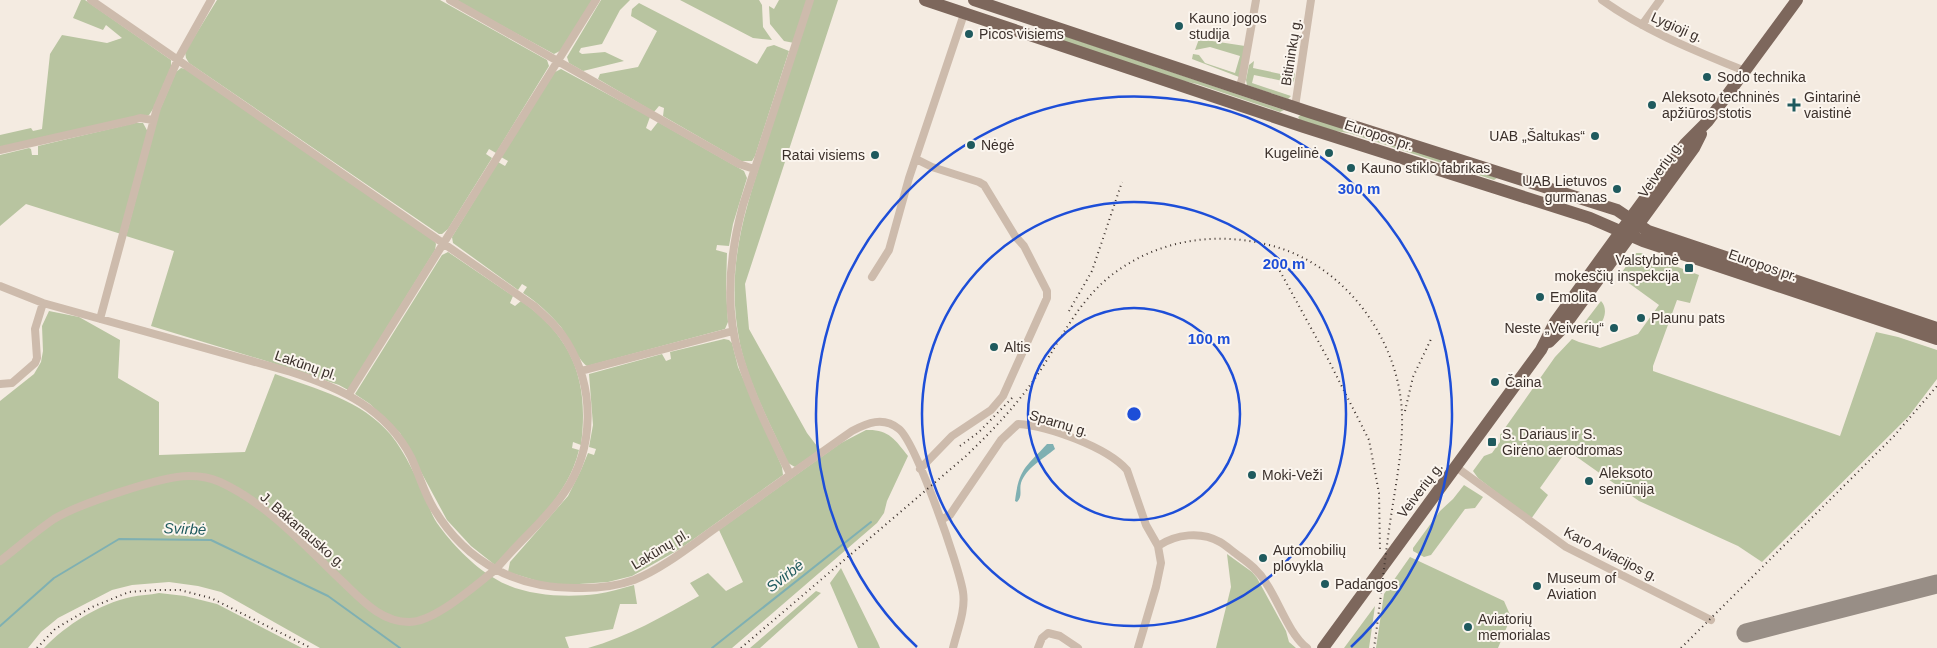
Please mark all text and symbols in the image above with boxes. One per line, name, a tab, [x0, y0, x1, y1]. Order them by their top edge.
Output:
street label: Lygioji g.	[1649, 9, 1705, 45]
place label: Kauno jogos studija	[1189, 10, 1267, 42]
street label: Bitininkų g.	[1278, 17, 1304, 87]
marker: Kauno jogos studija	[1173, 20, 1185, 32]
place label: Picos visiems	[979, 26, 1064, 42]
marker: Picos visiems	[963, 28, 975, 40]
place label: Sodo technika	[1717, 69, 1806, 85]
marker: Sodo technika	[1701, 71, 1713, 83]
place label: Aleksoto techninės apžiūros stotis	[1662, 89, 1780, 121]
place label: Gintarinė vaistinė	[1804, 89, 1861, 121]
marker: Aleksoto techninės apžiūros stotis	[1646, 99, 1658, 111]
marker: Gintarinė vaistinė	[1788, 99, 1800, 111]
street label: Europos pr.	[1342, 116, 1416, 154]
place label: UAB „Šaltukas“	[1489, 128, 1585, 144]
marker: UAB „Šaltukas“	[1589, 130, 1601, 142]
place label: Nėgė	[981, 137, 1015, 153]
street label: Veiverių g.	[1635, 138, 1685, 200]
marker: Nėgė	[965, 139, 977, 151]
place label: Kugelinė	[1265, 145, 1319, 161]
place label: Ratai visiems	[782, 147, 865, 163]
marker: Kugelinė	[1323, 147, 1335, 159]
marker: Ratai visiems	[869, 149, 881, 161]
place label: Kauno stiklo fabrikas	[1361, 160, 1490, 176]
marker: Kauno stiklo fabrikas	[1345, 162, 1357, 174]
place label: UAB Lietuvos gurmanas	[1522, 173, 1607, 205]
text: 300 m	[1338, 180, 1380, 197]
marker: UAB Lietuvos gurmanas	[1611, 183, 1623, 195]
street label: Europos pr.	[1727, 246, 1799, 284]
place label: Valstybinė mokesčių inspekcija	[1555, 252, 1679, 284]
text: 200 m	[1263, 255, 1305, 272]
marker: Valstybinė mokesčių inspekcija	[1683, 262, 1695, 274]
place label: Emolita	[1550, 289, 1597, 305]
marker: Emolita	[1534, 291, 1546, 303]
place label: Plaunu pats	[1651, 310, 1725, 326]
marker: Plaunu pats	[1635, 312, 1647, 324]
place label: Neste „Veiverių“	[1504, 320, 1604, 336]
marker: Neste „Veiverių“	[1608, 322, 1620, 334]
text: 100 m	[1188, 330, 1230, 347]
place label: Altis	[1004, 339, 1030, 355]
marker: Altis	[988, 341, 1000, 353]
street label: Lakūnų pl.	[273, 347, 339, 383]
place label: Čaina	[1505, 374, 1542, 390]
marker: Čaina	[1489, 376, 1501, 388]
centre of rings	[1125, 405, 1143, 423]
street label: Sparnų g.	[1028, 406, 1090, 440]
place label: S. Dariaus ir S. Girėno aerodromas	[1502, 426, 1623, 458]
marker: S. Dariaus ir S. Girėno aerodromas	[1486, 436, 1498, 448]
street label: Veiverių g.	[1394, 459, 1446, 521]
place label: Aleksoto seniūnija	[1599, 465, 1654, 497]
place label: Moki-Veži	[1262, 467, 1323, 483]
marker: Moki-Veži	[1246, 469, 1258, 481]
marker: Aleksoto seniūnija	[1583, 475, 1595, 487]
street label: J. Bakanausko g.	[257, 489, 349, 571]
water label: Svirbė	[163, 519, 207, 538]
street label: Karo Aviacijos g.	[1561, 523, 1661, 585]
street label: Lakūnų pl.	[628, 526, 692, 572]
place label: Automobilių plovykla	[1273, 542, 1346, 574]
marker: Automobilių plovykla	[1257, 552, 1269, 564]
water label: Svirbė	[763, 556, 807, 595]
place label: Museum of Aviation	[1547, 570, 1616, 602]
place label: Padangos	[1335, 576, 1398, 592]
marker: Padangos	[1319, 578, 1331, 590]
marker: Museum of Aviation	[1531, 580, 1543, 592]
place label: Aviatorių memorialas	[1478, 611, 1550, 643]
marker: Aviatorių memorialas	[1462, 621, 1474, 633]

